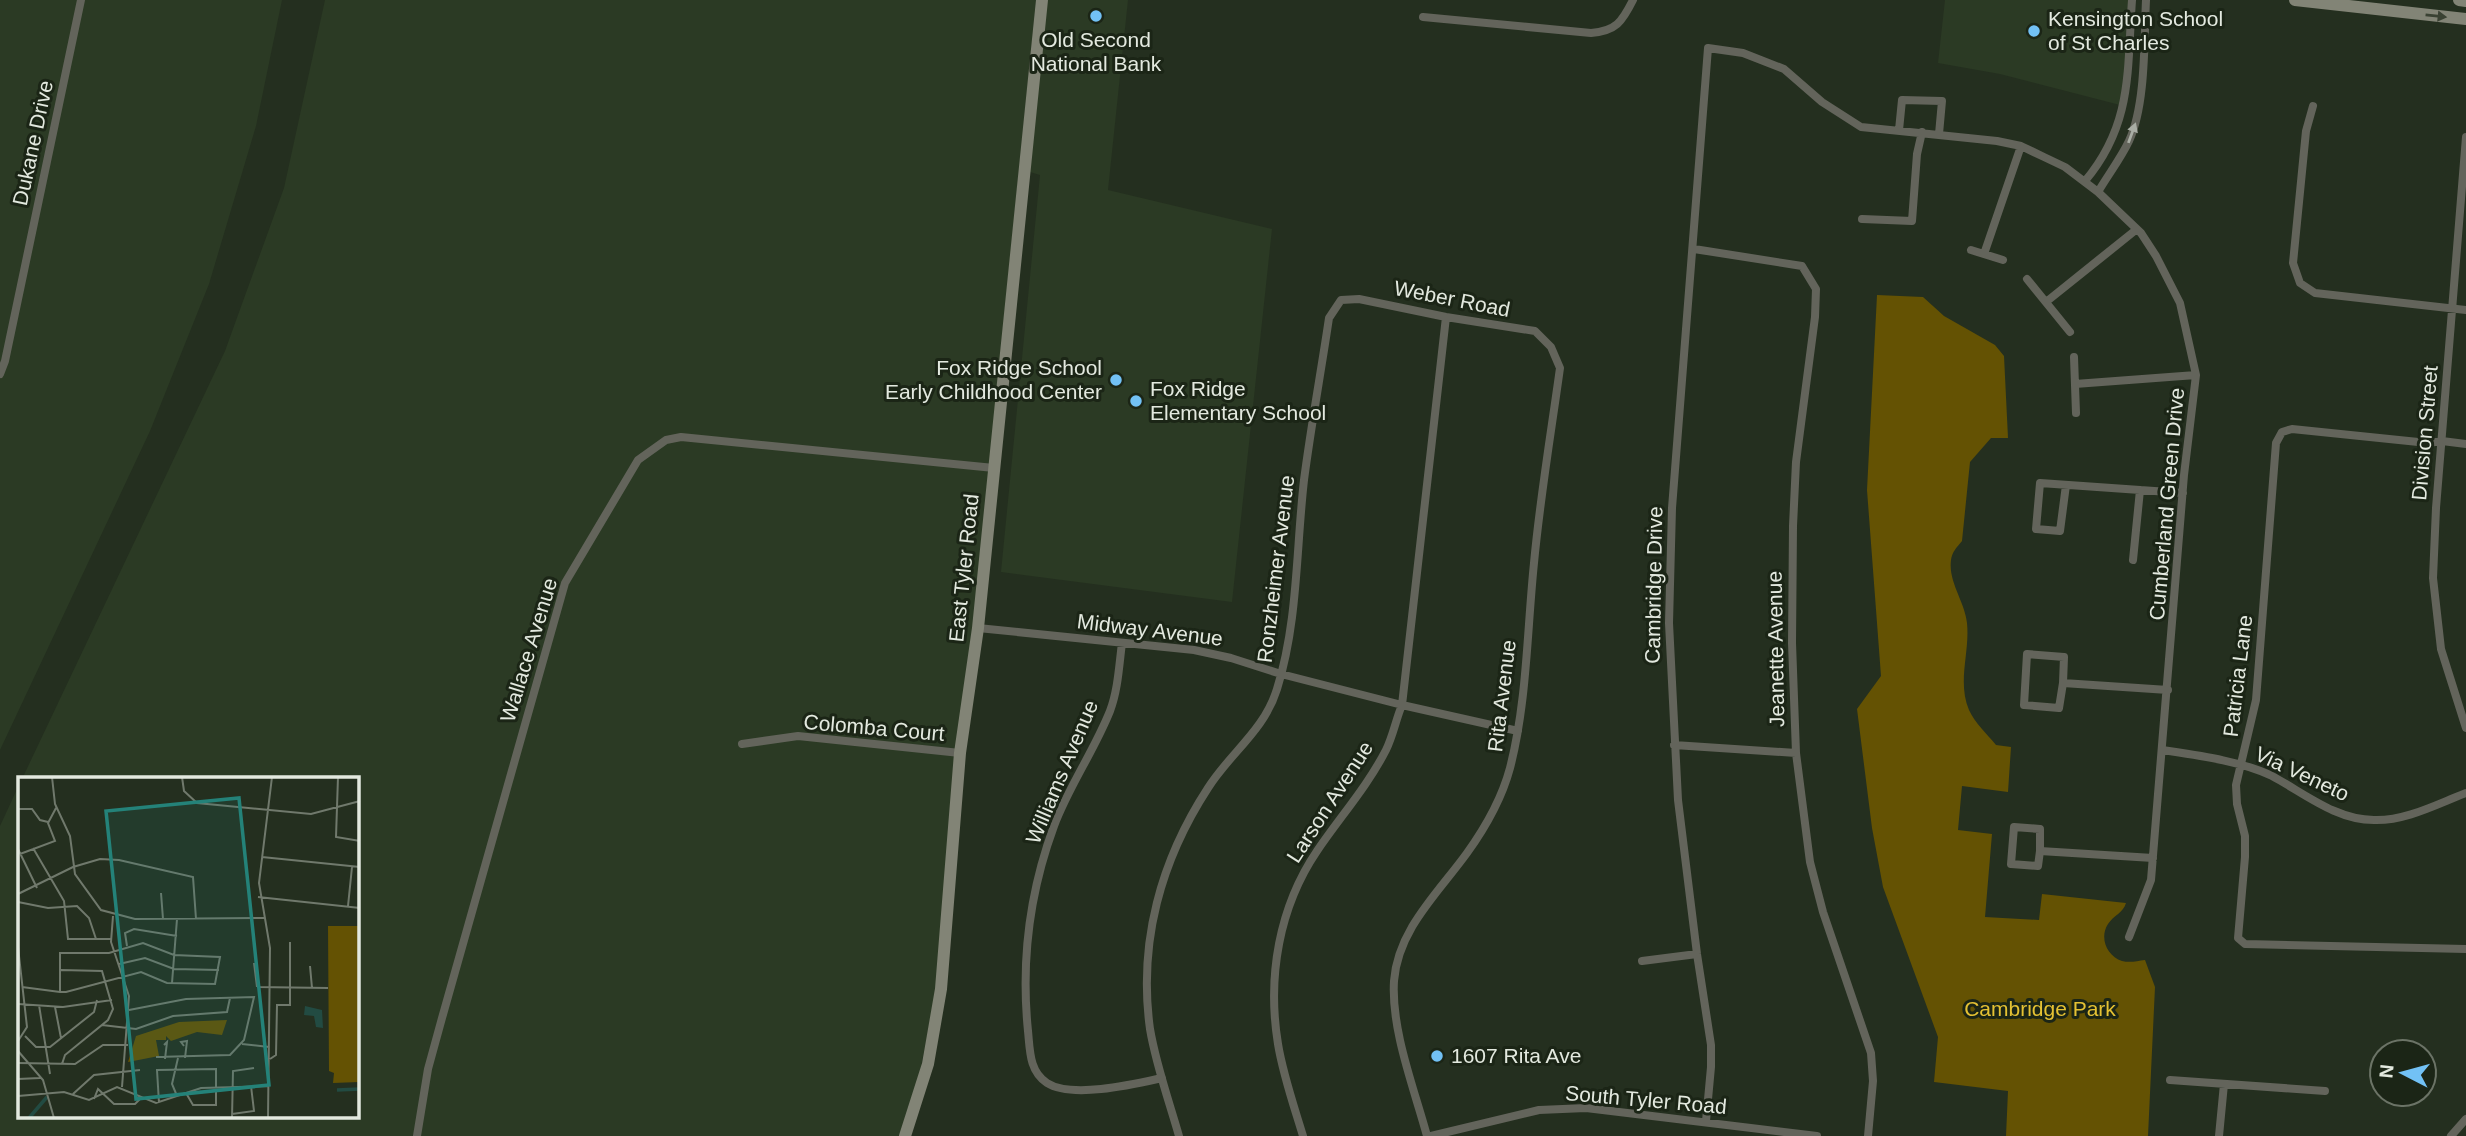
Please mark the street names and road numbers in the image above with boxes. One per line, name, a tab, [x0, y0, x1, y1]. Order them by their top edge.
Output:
street label: Dukane Drive	[8, 78, 57, 208]
street label: Weber Road	[1392, 276, 1512, 321]
street label: Division Street	[2407, 364, 2442, 501]
street label: Cumberland Green Drive	[2145, 387, 2188, 621]
street label: Ronzheimer Avenue	[1253, 474, 1298, 664]
street label: East Tyler Road	[944, 493, 983, 643]
street label: Cambridge Drive	[1641, 506, 1666, 664]
street label: Jeanette Avenue	[1763, 571, 1788, 727]
street label: Wallace Avenue	[496, 575, 561, 725]
street label: Midway Avenue	[1076, 609, 1224, 650]
street label: Patricia Lane	[2219, 614, 2256, 738]
street label: Rita Avenue	[1483, 639, 1520, 753]
street label: Williams Avenue	[1021, 697, 1102, 847]
street label: Colomba Court	[803, 710, 946, 745]
street label: Larson Avenue	[1282, 737, 1377, 867]
street label: Via Veneto	[2251, 742, 2353, 805]
street label: South Tyler Road	[1564, 1081, 1728, 1118]

